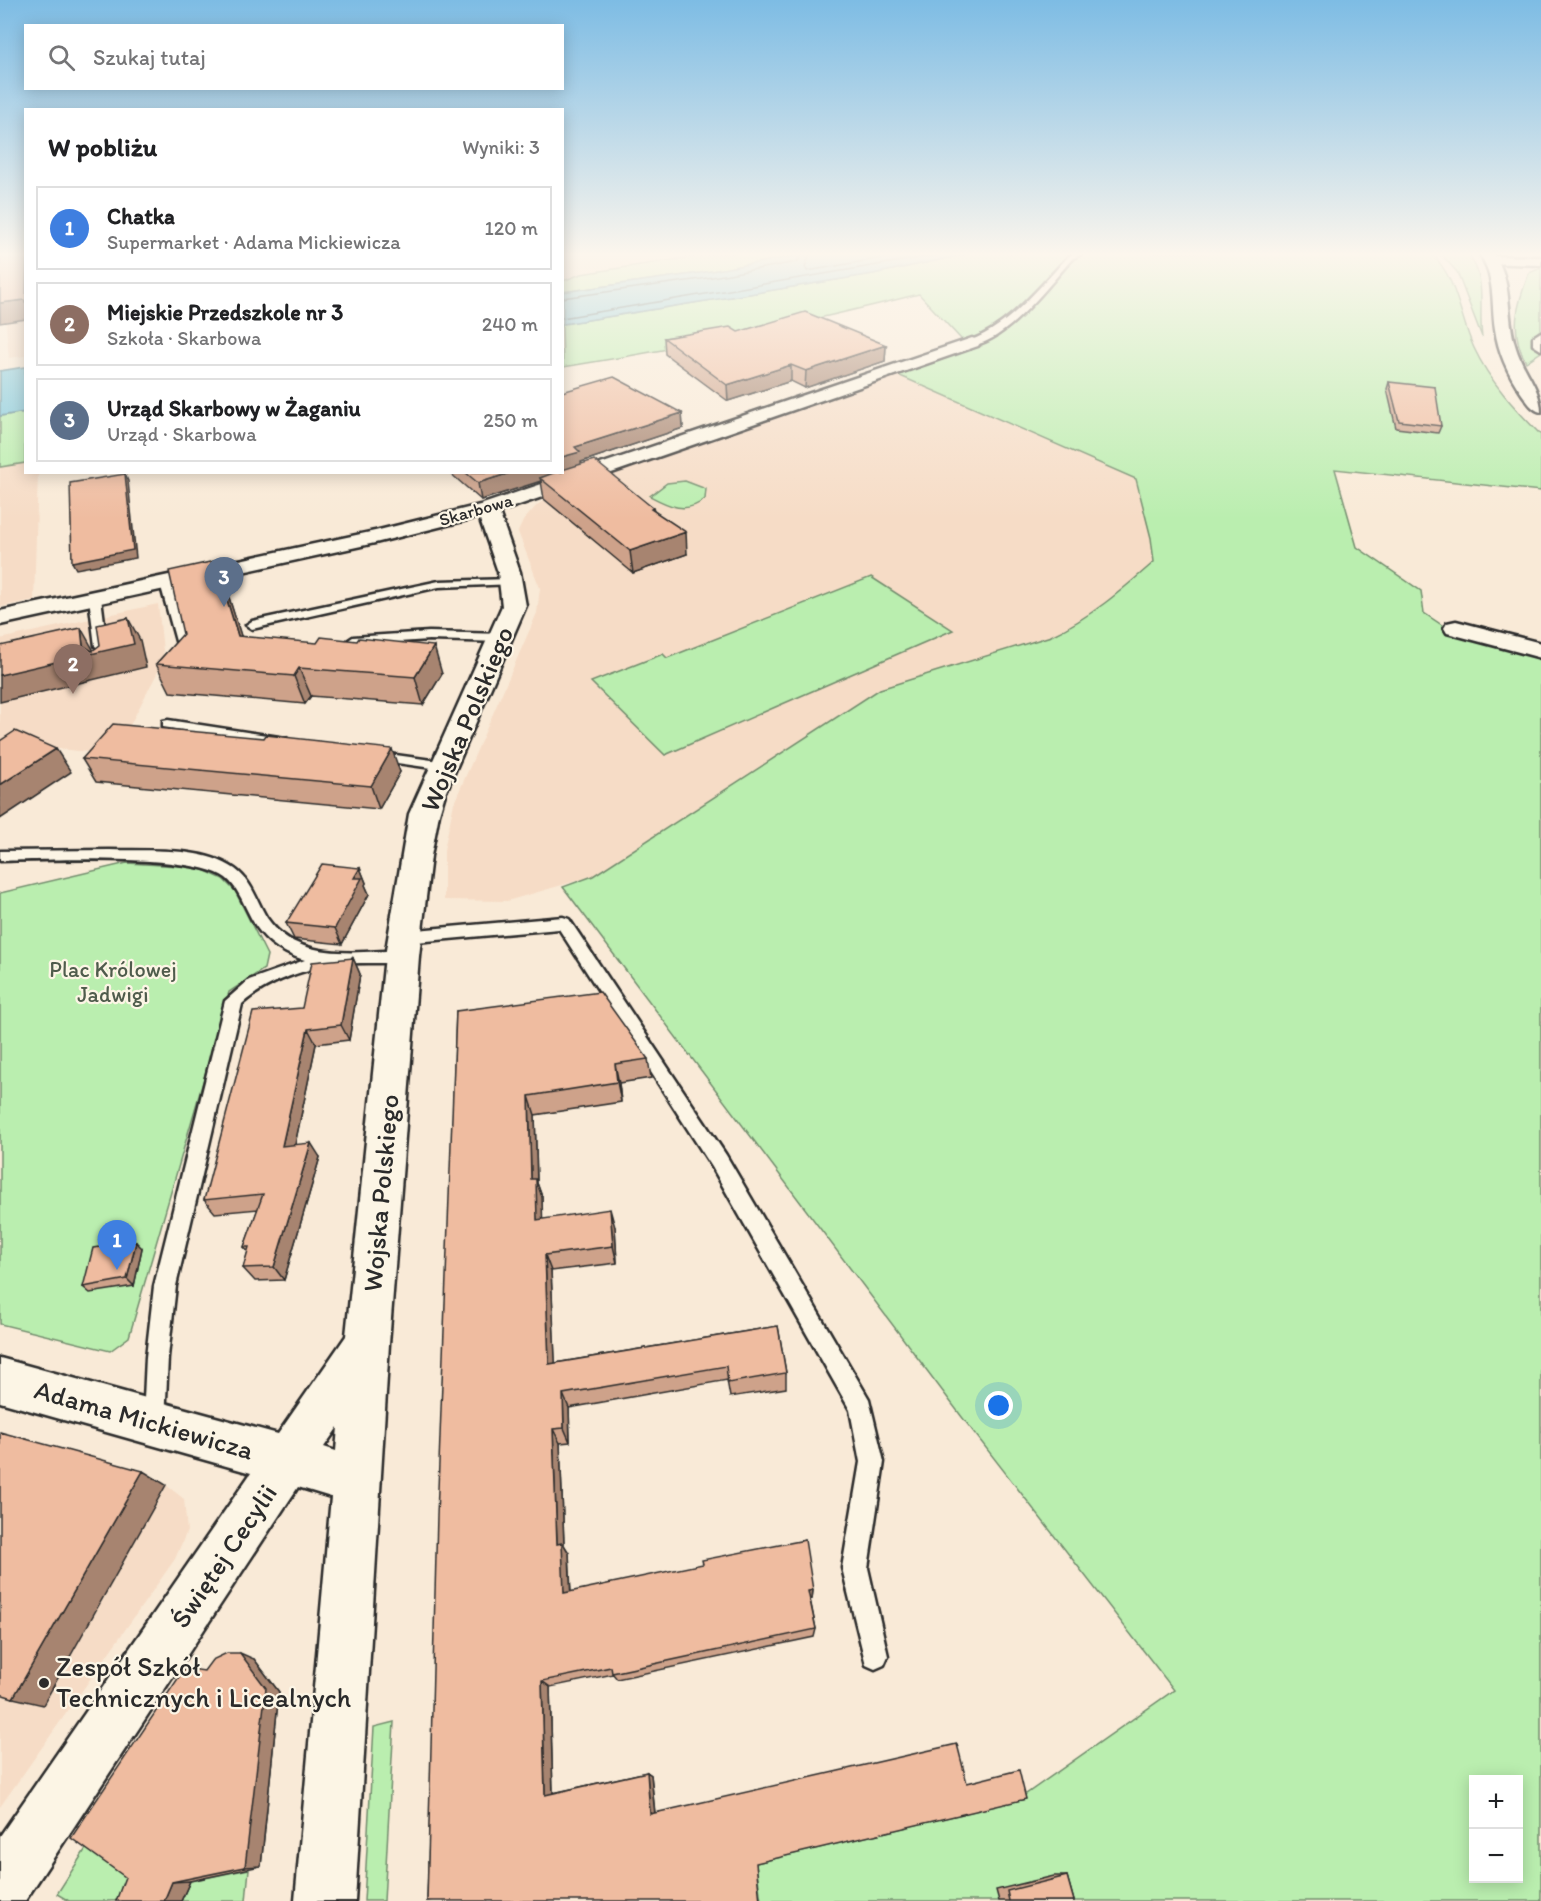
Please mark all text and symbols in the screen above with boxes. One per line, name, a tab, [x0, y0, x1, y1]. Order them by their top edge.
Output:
search box	[24, 24, 564, 90]
icon: search	[45, 41, 78, 74]
text: Szukaj tutaj	[93, 44, 206, 71]
text: W pobliżu	[48, 131, 157, 163]
text: Wyniki: 3	[462, 135, 540, 159]
text: Chatka	[107, 203, 175, 230]
text: 1	[65, 216, 74, 240]
text: 120 m	[485, 216, 538, 240]
text: Supermarket · Adama Mickiewicza	[107, 230, 401, 254]
text: Miejskie Przedszkole nr 3	[107, 299, 343, 326]
text: 2	[64, 312, 75, 336]
text: 240 m	[482, 312, 538, 336]
text: Szkoła · Skarbowa	[107, 326, 261, 350]
text: Urząd Skarbowy w Żaganiu	[107, 395, 361, 422]
text: 3	[64, 408, 75, 432]
text: 250 m	[483, 408, 538, 432]
text: Urząd · Skarbowa	[107, 422, 257, 446]
street label: Skarbowa	[437, 489, 516, 531]
pin: 3	[204, 558, 244, 607]
street label: Wojska Polskiego	[413, 621, 520, 816]
pin: 2	[54, 644, 92, 694]
park label: Plac Królowej Jadwigi	[49, 956, 177, 1008]
street label: Wojska Polskiego	[355, 1093, 406, 1293]
pin: 1	[98, 1220, 136, 1270]
street label: Adama Mickiewicza	[31, 1372, 257, 1467]
your location	[984, 1391, 1013, 1420]
street label: Świętej Cecylii	[163, 1478, 284, 1634]
place label: Zespół Szkół Technicznych i Licealnych	[56, 1650, 352, 1714]
marker: Zespół Szkół Technicznych i Licealnych	[37, 1676, 51, 1690]
map controls	[1469, 1775, 1523, 1883]
button: +	[1469, 1775, 1523, 1829]
button: −	[1469, 1829, 1523, 1883]

